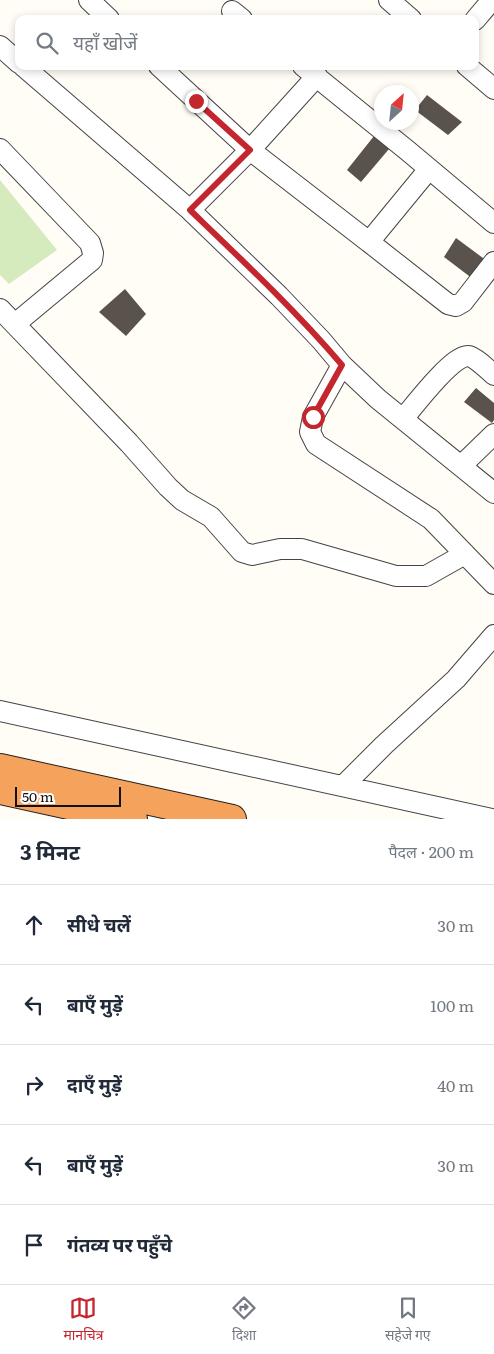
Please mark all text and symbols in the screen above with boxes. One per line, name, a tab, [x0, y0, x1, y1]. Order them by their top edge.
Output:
search box	[15, 15, 479, 70]
text: यहाँ खोजें	[73, 28, 137, 56]
icon: search	[33, 29, 61, 57]
north arrow	[374, 85, 419, 130]
route end	[185, 90, 208, 113]
route start	[302, 406, 325, 429]
scale bar	[15, 784, 121, 807]
text: 50 m	[22, 786, 54, 806]
text: 3 मिनट	[20, 835, 80, 866]
text: पैदल · 200 m	[389, 839, 474, 863]
text: सीधे चलें	[67, 910, 131, 938]
icon: ahead	[20, 911, 48, 939]
text: 30 m	[437, 913, 474, 937]
text: बाएँ मुड़ें	[67, 990, 123, 1018]
icon: left	[20, 991, 48, 1019]
text: 100 m	[430, 993, 474, 1017]
text: दाएँ मुड़ें	[67, 1070, 122, 1098]
icon: right	[20, 1071, 48, 1099]
text: 40 m	[437, 1073, 474, 1097]
text: बाएँ मुड़ें	[67, 1150, 123, 1178]
icon: left	[20, 1151, 48, 1179]
text: 30 m	[437, 1153, 474, 1177]
text: गंतव्य पर पहुँचे	[67, 1230, 172, 1258]
icon: arrive	[20, 1231, 48, 1259]
tab: मानचित्र	[63, 1294, 103, 1346]
tab: दिशा	[230, 1294, 258, 1346]
tab: सहेजे गए	[385, 1294, 431, 1346]

